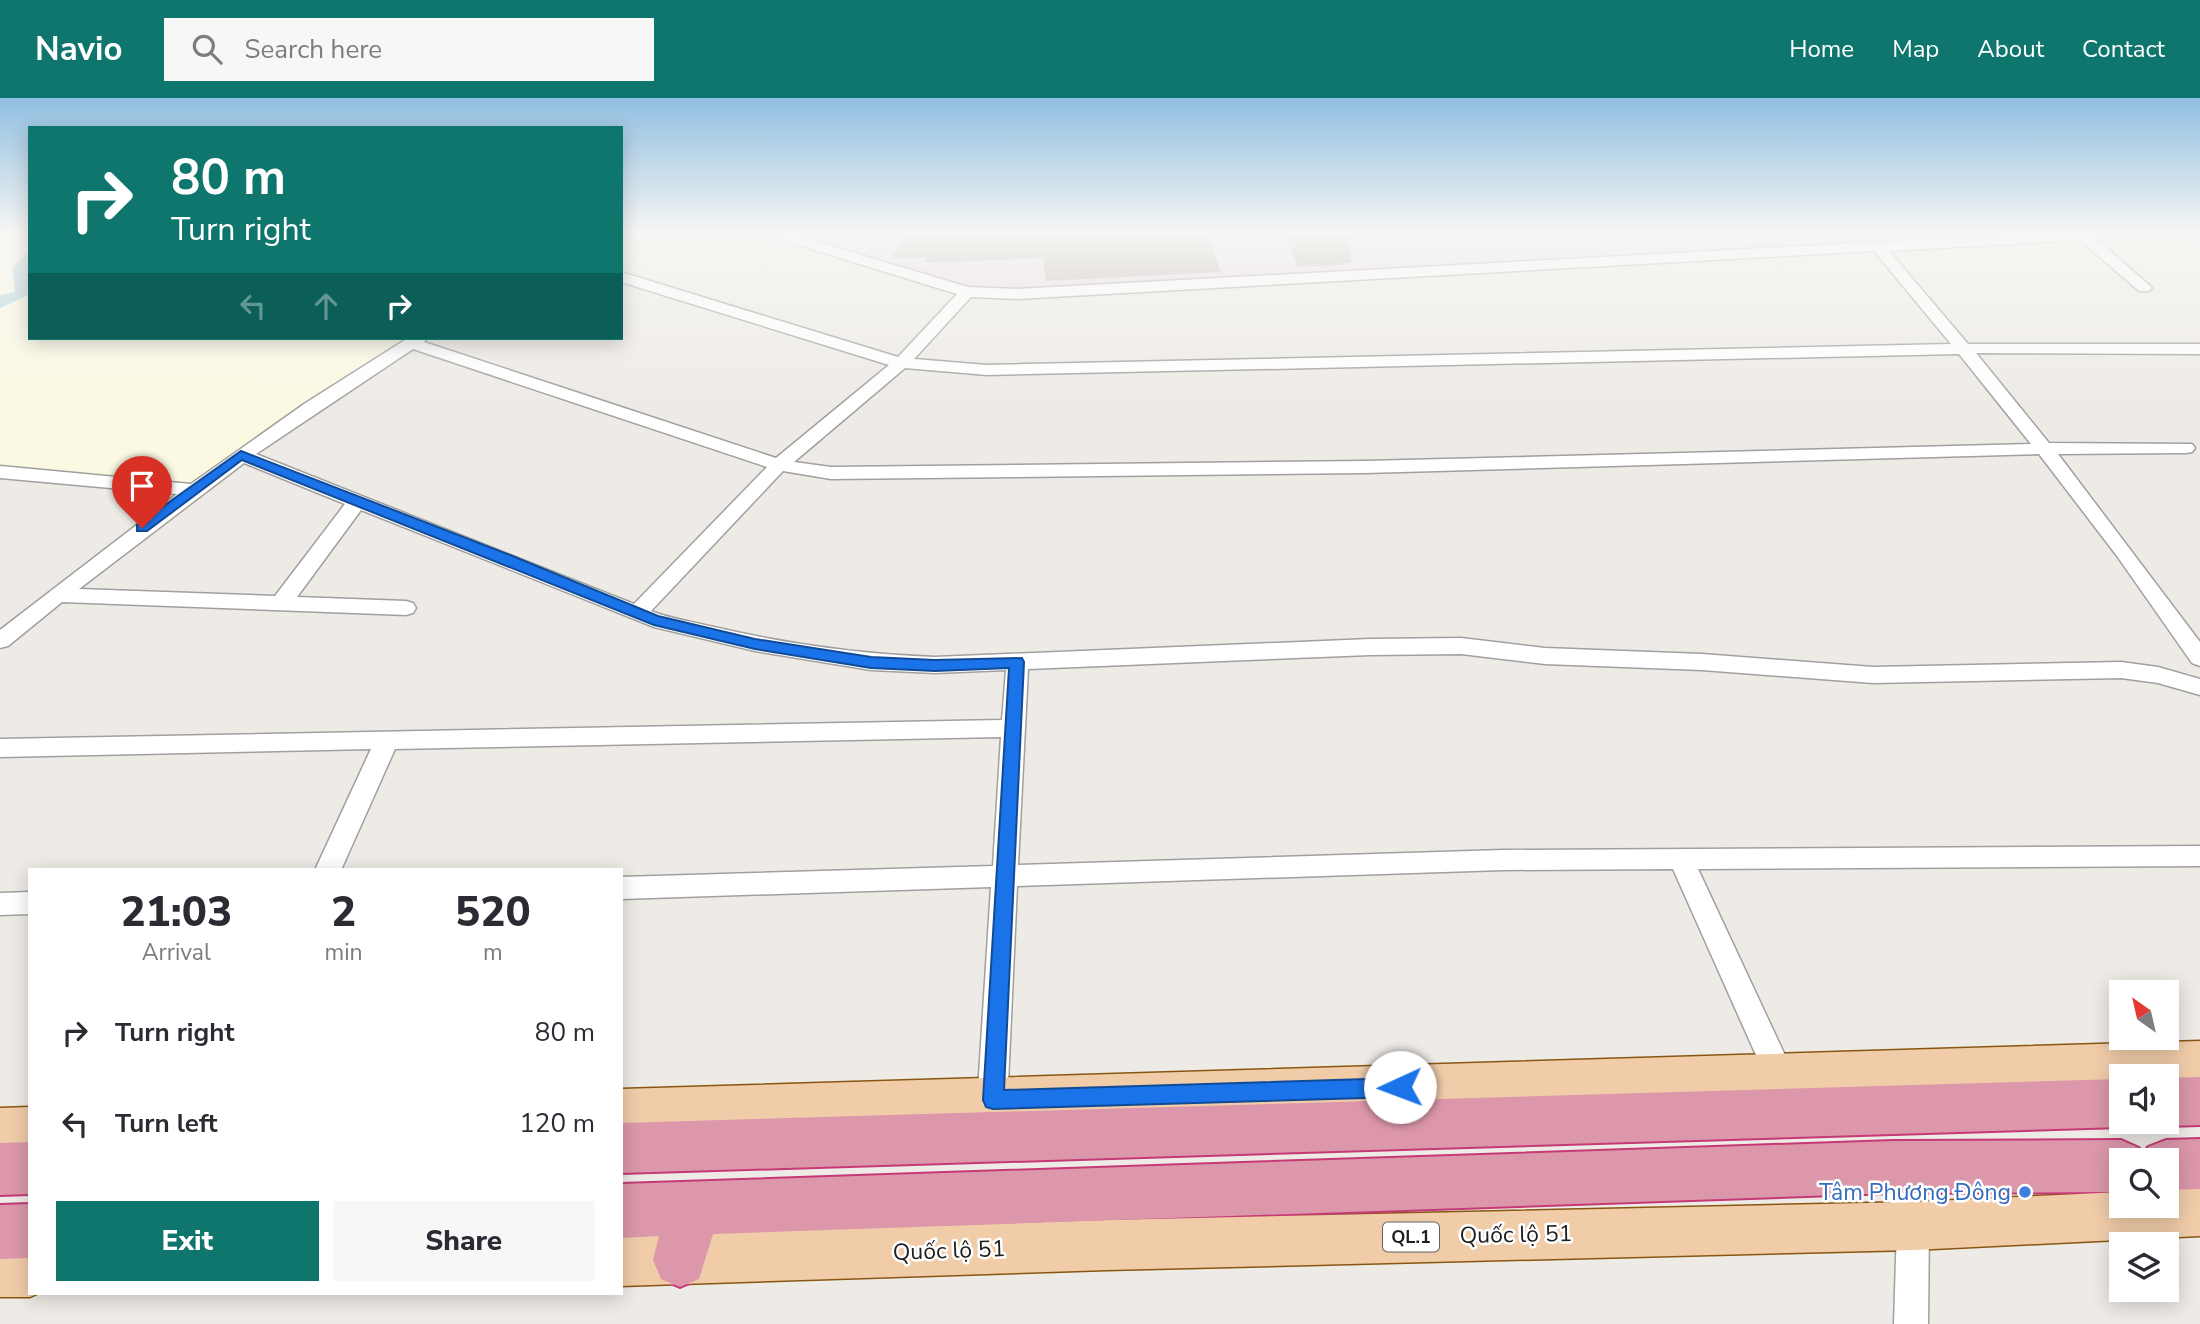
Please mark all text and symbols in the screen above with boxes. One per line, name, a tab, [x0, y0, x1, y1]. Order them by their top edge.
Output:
search box	[164, 18, 654, 81]
text: Navio	[35, 27, 122, 72]
icon: search	[188, 30, 226, 68]
text: Search here	[244, 32, 382, 67]
text: Home	[1789, 33, 1854, 65]
text: Map	[1892, 33, 1939, 65]
text: About	[1977, 33, 2044, 65]
text: Contact	[2082, 33, 2165, 65]
text: 80 m	[171, 144, 286, 211]
icon: right	[56, 154, 147, 245]
text: Turn right	[171, 208, 311, 251]
icon: left	[234, 287, 272, 325]
icon: ahead	[307, 287, 345, 325]
icon: right	[380, 287, 418, 325]
pin	[112, 456, 172, 528]
icon: arrive	[123, 467, 161, 505]
text: 21:03	[120, 884, 232, 941]
text: 2	[331, 884, 356, 941]
text: 520	[455, 884, 531, 941]
text: Arrival	[142, 937, 211, 968]
text: min	[325, 937, 363, 968]
text: m	[483, 937, 503, 968]
north arrow	[2109, 980, 2179, 1050]
map controls	[2109, 980, 2179, 1302]
icon: right	[56, 1014, 94, 1052]
text: Turn right	[115, 1015, 234, 1050]
text: 80 m	[535, 1015, 595, 1050]
position arrow	[1363, 1050, 1437, 1124]
button: sound	[2109, 1064, 2179, 1134]
icon: left	[56, 1105, 94, 1143]
text: Turn left	[115, 1106, 218, 1141]
text: 120 m	[519, 1106, 595, 1141]
button: search	[2109, 1148, 2179, 1218]
place label: Tâm Phương Đông	[1819, 1177, 2011, 1208]
marker: Tâm Phương Đông	[2017, 1184, 2033, 1200]
button: Exit	[56, 1201, 319, 1281]
button: Share	[333, 1201, 595, 1281]
street label: Quốc lộ 51	[1459, 1218, 1573, 1251]
road number: QL.1	[1383, 1222, 1439, 1252]
button: layers	[2109, 1232, 2179, 1302]
street label: Quốc lộ 51	[892, 1233, 1006, 1268]

